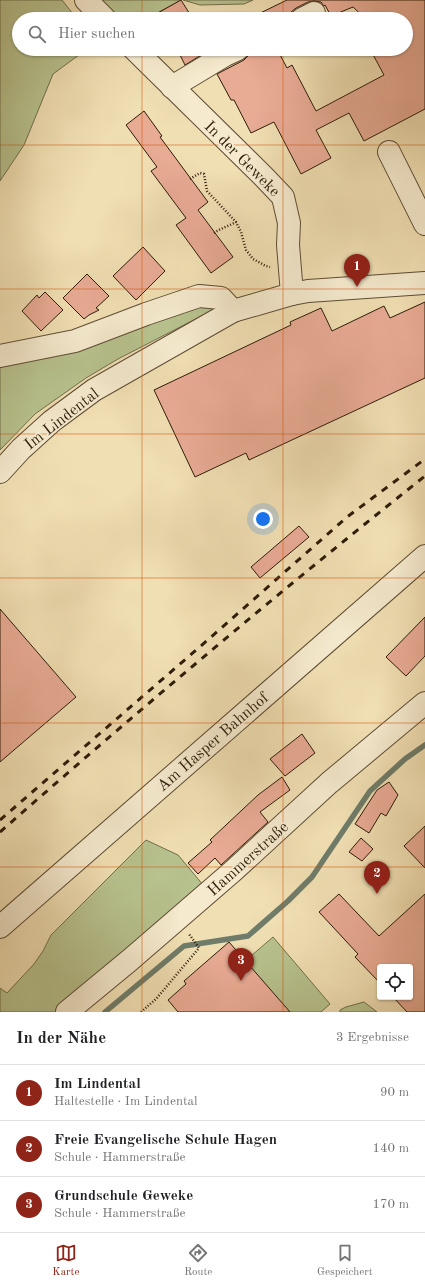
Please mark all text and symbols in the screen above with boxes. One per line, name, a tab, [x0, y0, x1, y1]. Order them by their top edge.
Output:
search box	[12, 12, 413, 56]
icon: search	[26, 23, 48, 45]
text: Hier suchen	[58, 27, 135, 42]
street label: In der Geweke	[201, 118, 283, 200]
pin: 1	[344, 254, 370, 287]
street label: Im Lindental	[22, 386, 102, 453]
your location	[253, 509, 273, 529]
street label: Am Hasper Bahnhof	[155, 689, 273, 795]
street label: Hammerstraße	[205, 819, 292, 900]
pin: 2	[364, 861, 390, 894]
pin: 3	[228, 948, 254, 981]
map controls	[377, 964, 413, 1000]
button: locate	[377, 964, 413, 1000]
text: In der Nähe	[16, 1030, 106, 1047]
text: 3 Ergebnisse	[336, 1031, 409, 1044]
text: Im Lindental	[54, 1077, 141, 1092]
text: 1	[25, 1086, 33, 1099]
text: 90 m	[380, 1086, 409, 1099]
text: Haltestelle · Im Lindental	[54, 1095, 197, 1108]
text: Freie Evangelische Schule Hagen	[54, 1133, 277, 1148]
text: 2	[25, 1142, 33, 1155]
text: 140 m	[372, 1142, 409, 1155]
text: Schule · Hammerstraße	[54, 1151, 186, 1164]
text: Grundschule Geweke	[54, 1189, 193, 1204]
text: 3	[25, 1198, 33, 1211]
text: 170 m	[372, 1198, 409, 1211]
text: Schule · Hammerstraße	[54, 1207, 186, 1220]
tab: Karte	[52, 1242, 80, 1280]
tab: Route	[184, 1242, 212, 1280]
tab: Gespeichert	[317, 1242, 373, 1280]

